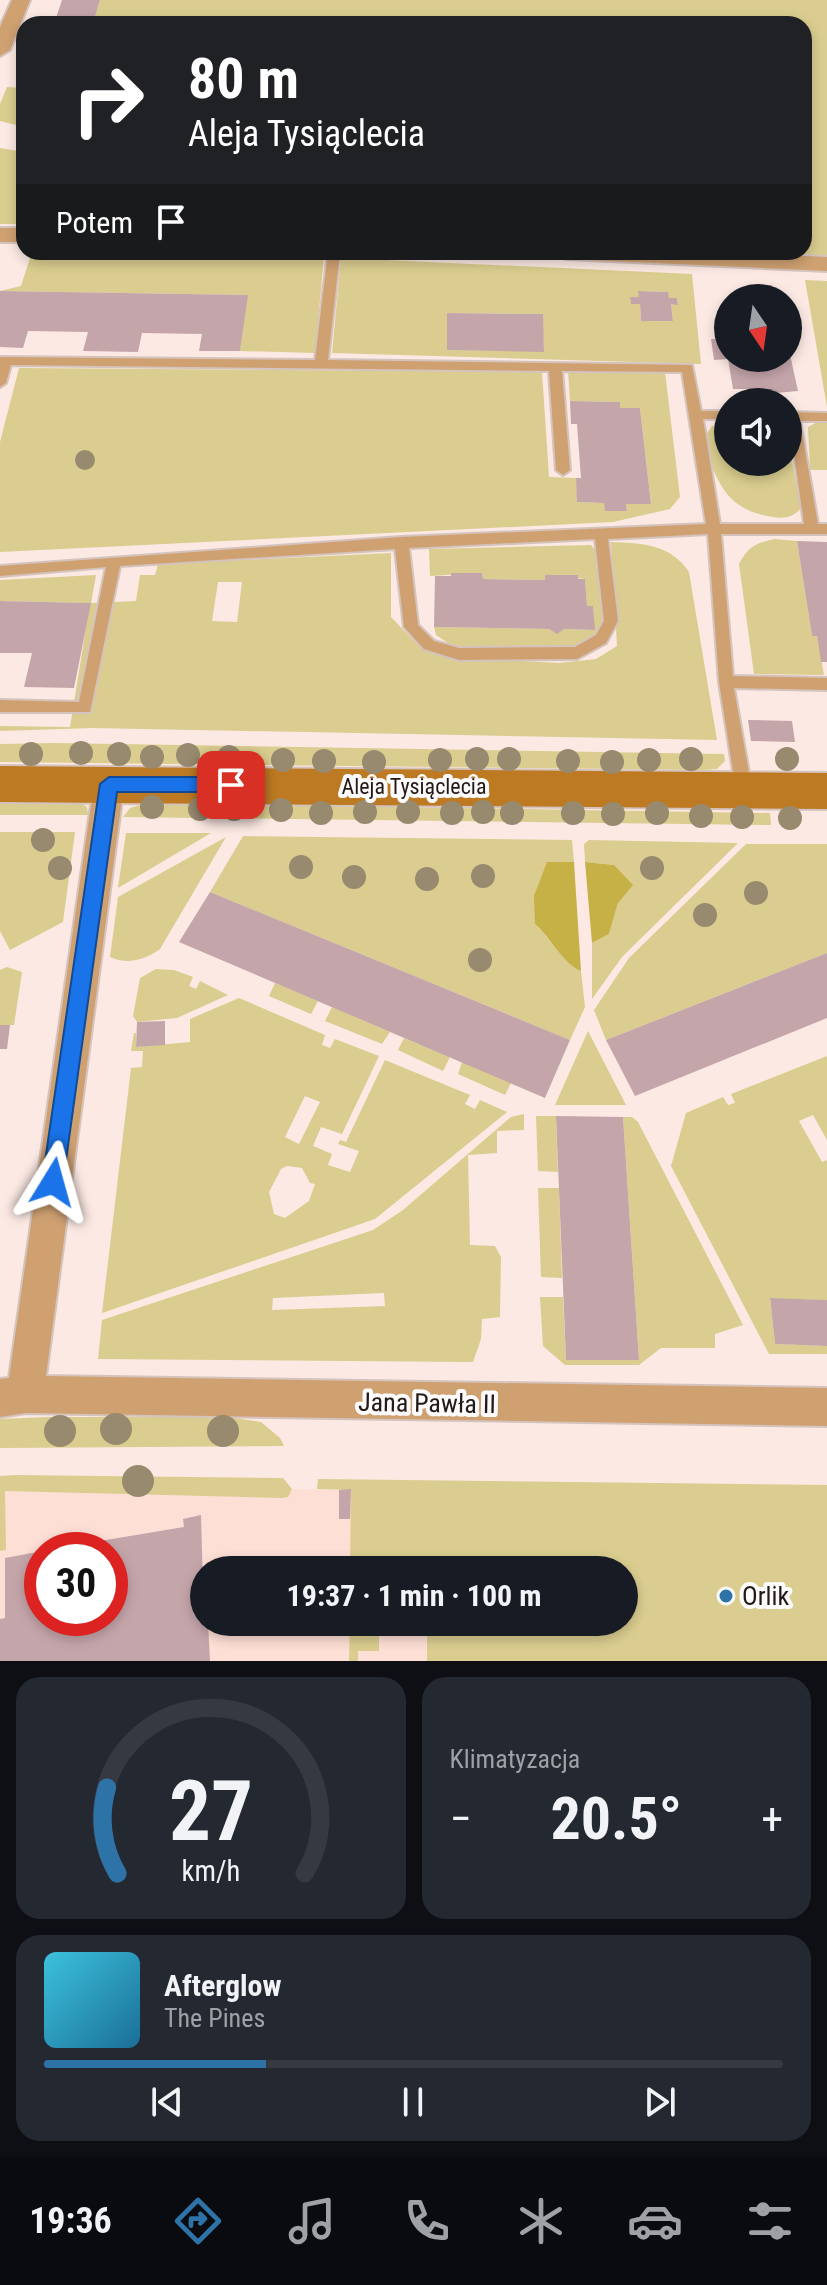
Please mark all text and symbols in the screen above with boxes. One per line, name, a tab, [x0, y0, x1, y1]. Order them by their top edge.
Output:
text: 80 m	[188, 46, 299, 112]
icon: right	[56, 48, 160, 152]
text: Aleja Tysiąclecia	[188, 113, 425, 155]
icon: arrive	[149, 200, 193, 244]
text: Potem	[56, 205, 133, 240]
north arrow	[714, 284, 802, 372]
map controls	[714, 284, 802, 476]
button: sound	[714, 388, 802, 476]
pin	[197, 751, 265, 819]
icon: arrive	[209, 763, 253, 807]
street label: Aleja Tysiąclecia	[342, 774, 486, 799]
position arrow	[11, 1140, 95, 1224]
street label: Jana Pawła II	[358, 1387, 496, 1419]
speed limit sign: 30	[24, 1532, 128, 1636]
text: 19:37 · 1 min · 100 m	[287, 1578, 541, 1613]
place label: Orlik	[742, 1581, 789, 1611]
marker: Orlik	[717, 1587, 735, 1605]
text: Klimatyzacja	[450, 1744, 580, 1774]
text: 27	[169, 1763, 253, 1860]
text: 20.5°	[550, 1783, 682, 1854]
text: −	[450, 1793, 472, 1845]
text: +	[761, 1793, 783, 1845]
text: km/h	[181, 1854, 240, 1888]
text: Afterglow	[164, 1968, 282, 2003]
text: The Pines	[164, 2003, 265, 2033]
icon: previous	[145, 2080, 189, 2124]
icon: pause	[391, 2080, 435, 2124]
icon: next	[638, 2080, 682, 2124]
icon: directions	[170, 2193, 226, 2249]
icon: music	[284, 2193, 340, 2249]
icon: phone	[399, 2193, 455, 2249]
icon: climate	[513, 2193, 569, 2249]
icon: car	[627, 2193, 683, 2249]
icon: filters	[742, 2193, 798, 2249]
text: 19:36	[29, 2200, 112, 2242]

